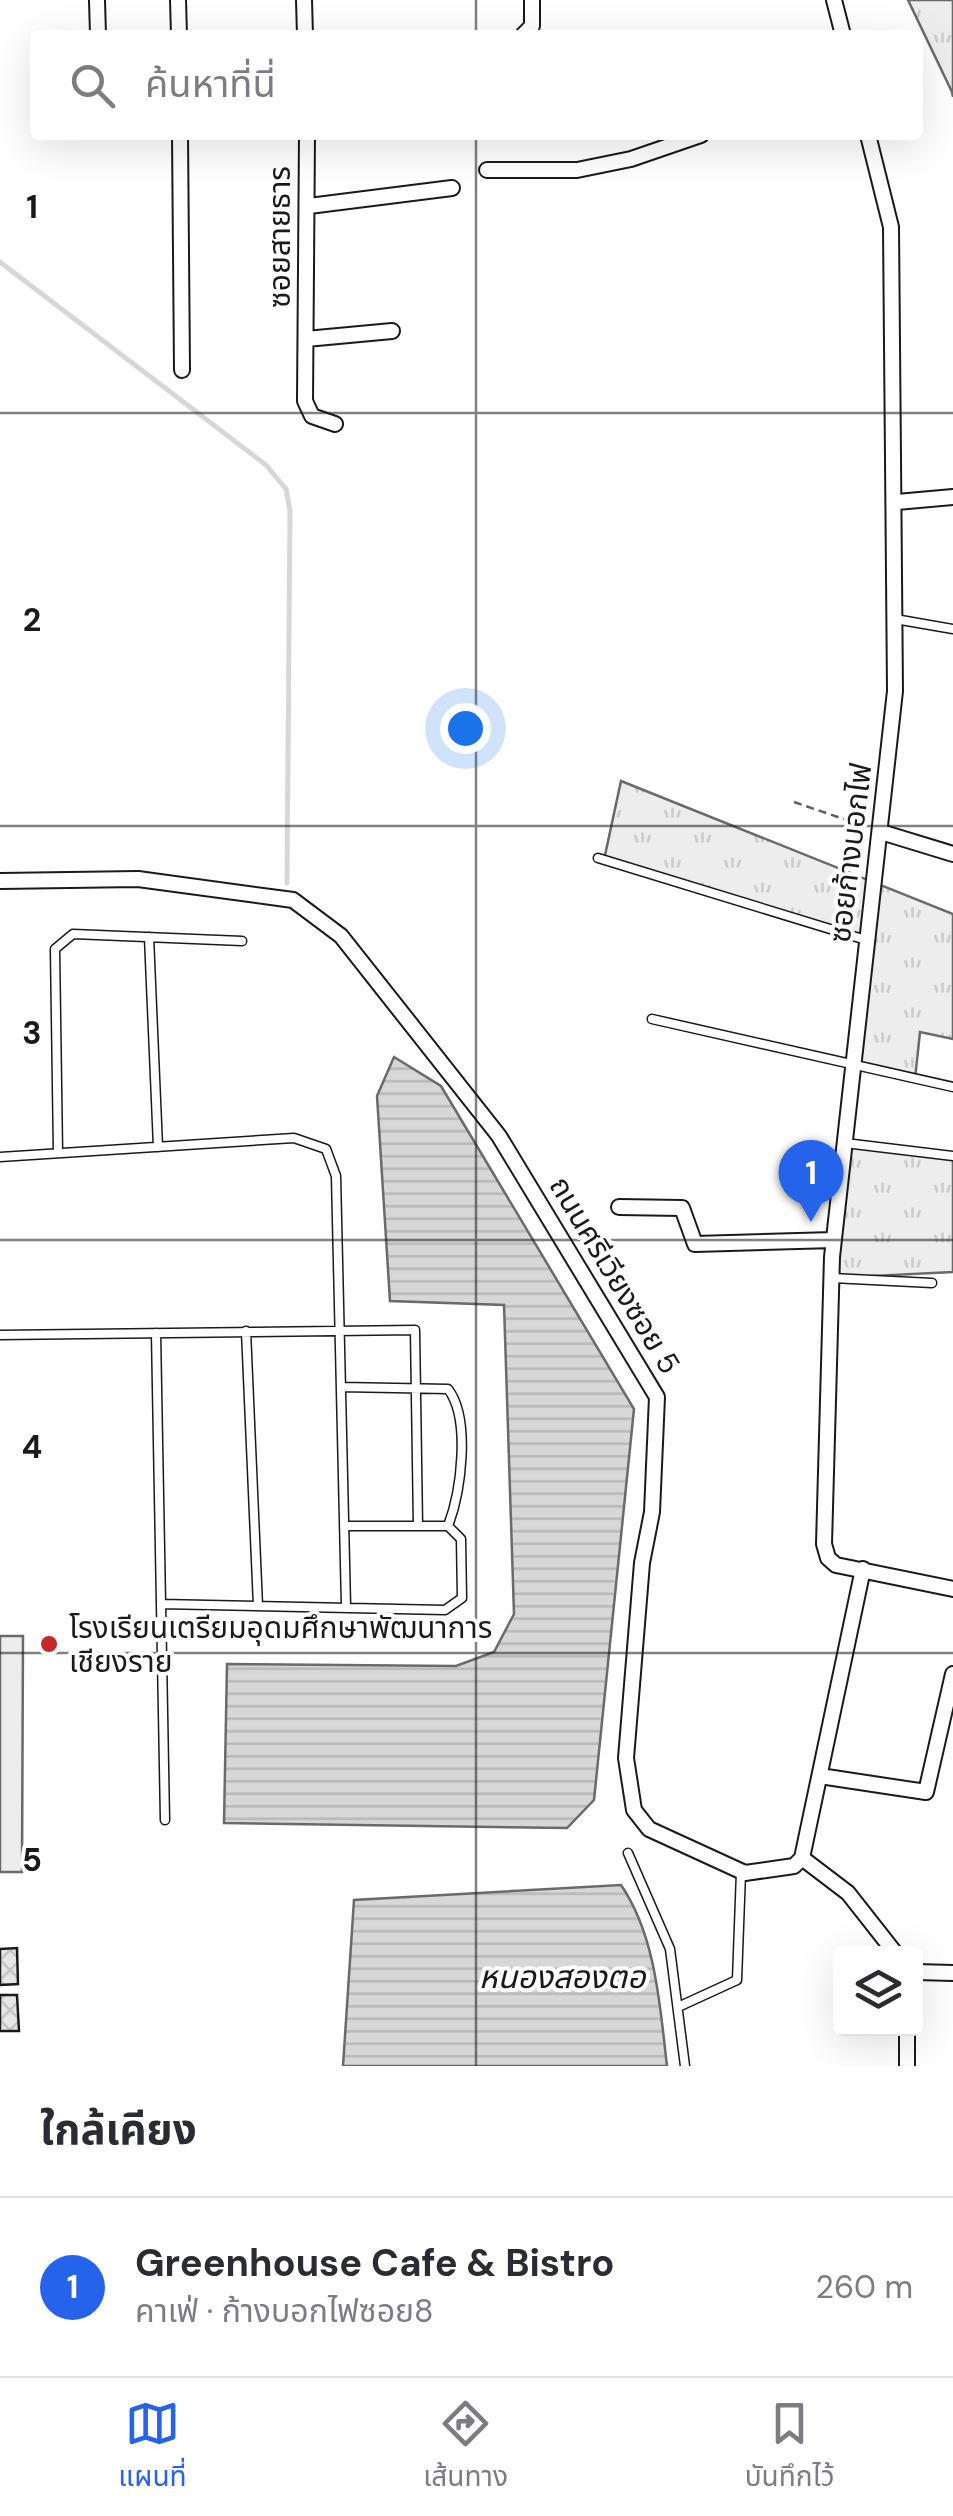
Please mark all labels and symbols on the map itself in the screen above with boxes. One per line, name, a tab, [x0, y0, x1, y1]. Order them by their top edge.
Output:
street label: ซอยสายธาร	[260, 166, 299, 308]
text: 1	[26, 186, 38, 228]
text: 2	[23, 599, 41, 641]
your location	[440, 703, 491, 754]
street label: ซอยก้างบอกไฟ	[820, 761, 880, 945]
text: 3	[22, 1012, 42, 1054]
pin: 1	[778, 1140, 844, 1222]
street label: ถนนศรีเวียงซอย 5	[541, 1169, 689, 1381]
text: 4	[22, 1426, 42, 1468]
place label: โรงเรียนเตรียมอุดมศึกษาพัฒนาการ เชียงราย	[69, 1608, 492, 1681]
marker: โรงเรียนเตรียมอุดมศึกษาพัฒนาการ เชียงราย	[38, 1633, 60, 1655]
text: 5	[22, 1839, 42, 1881]
water label: หนองสองตอ	[479, 1956, 647, 1998]

